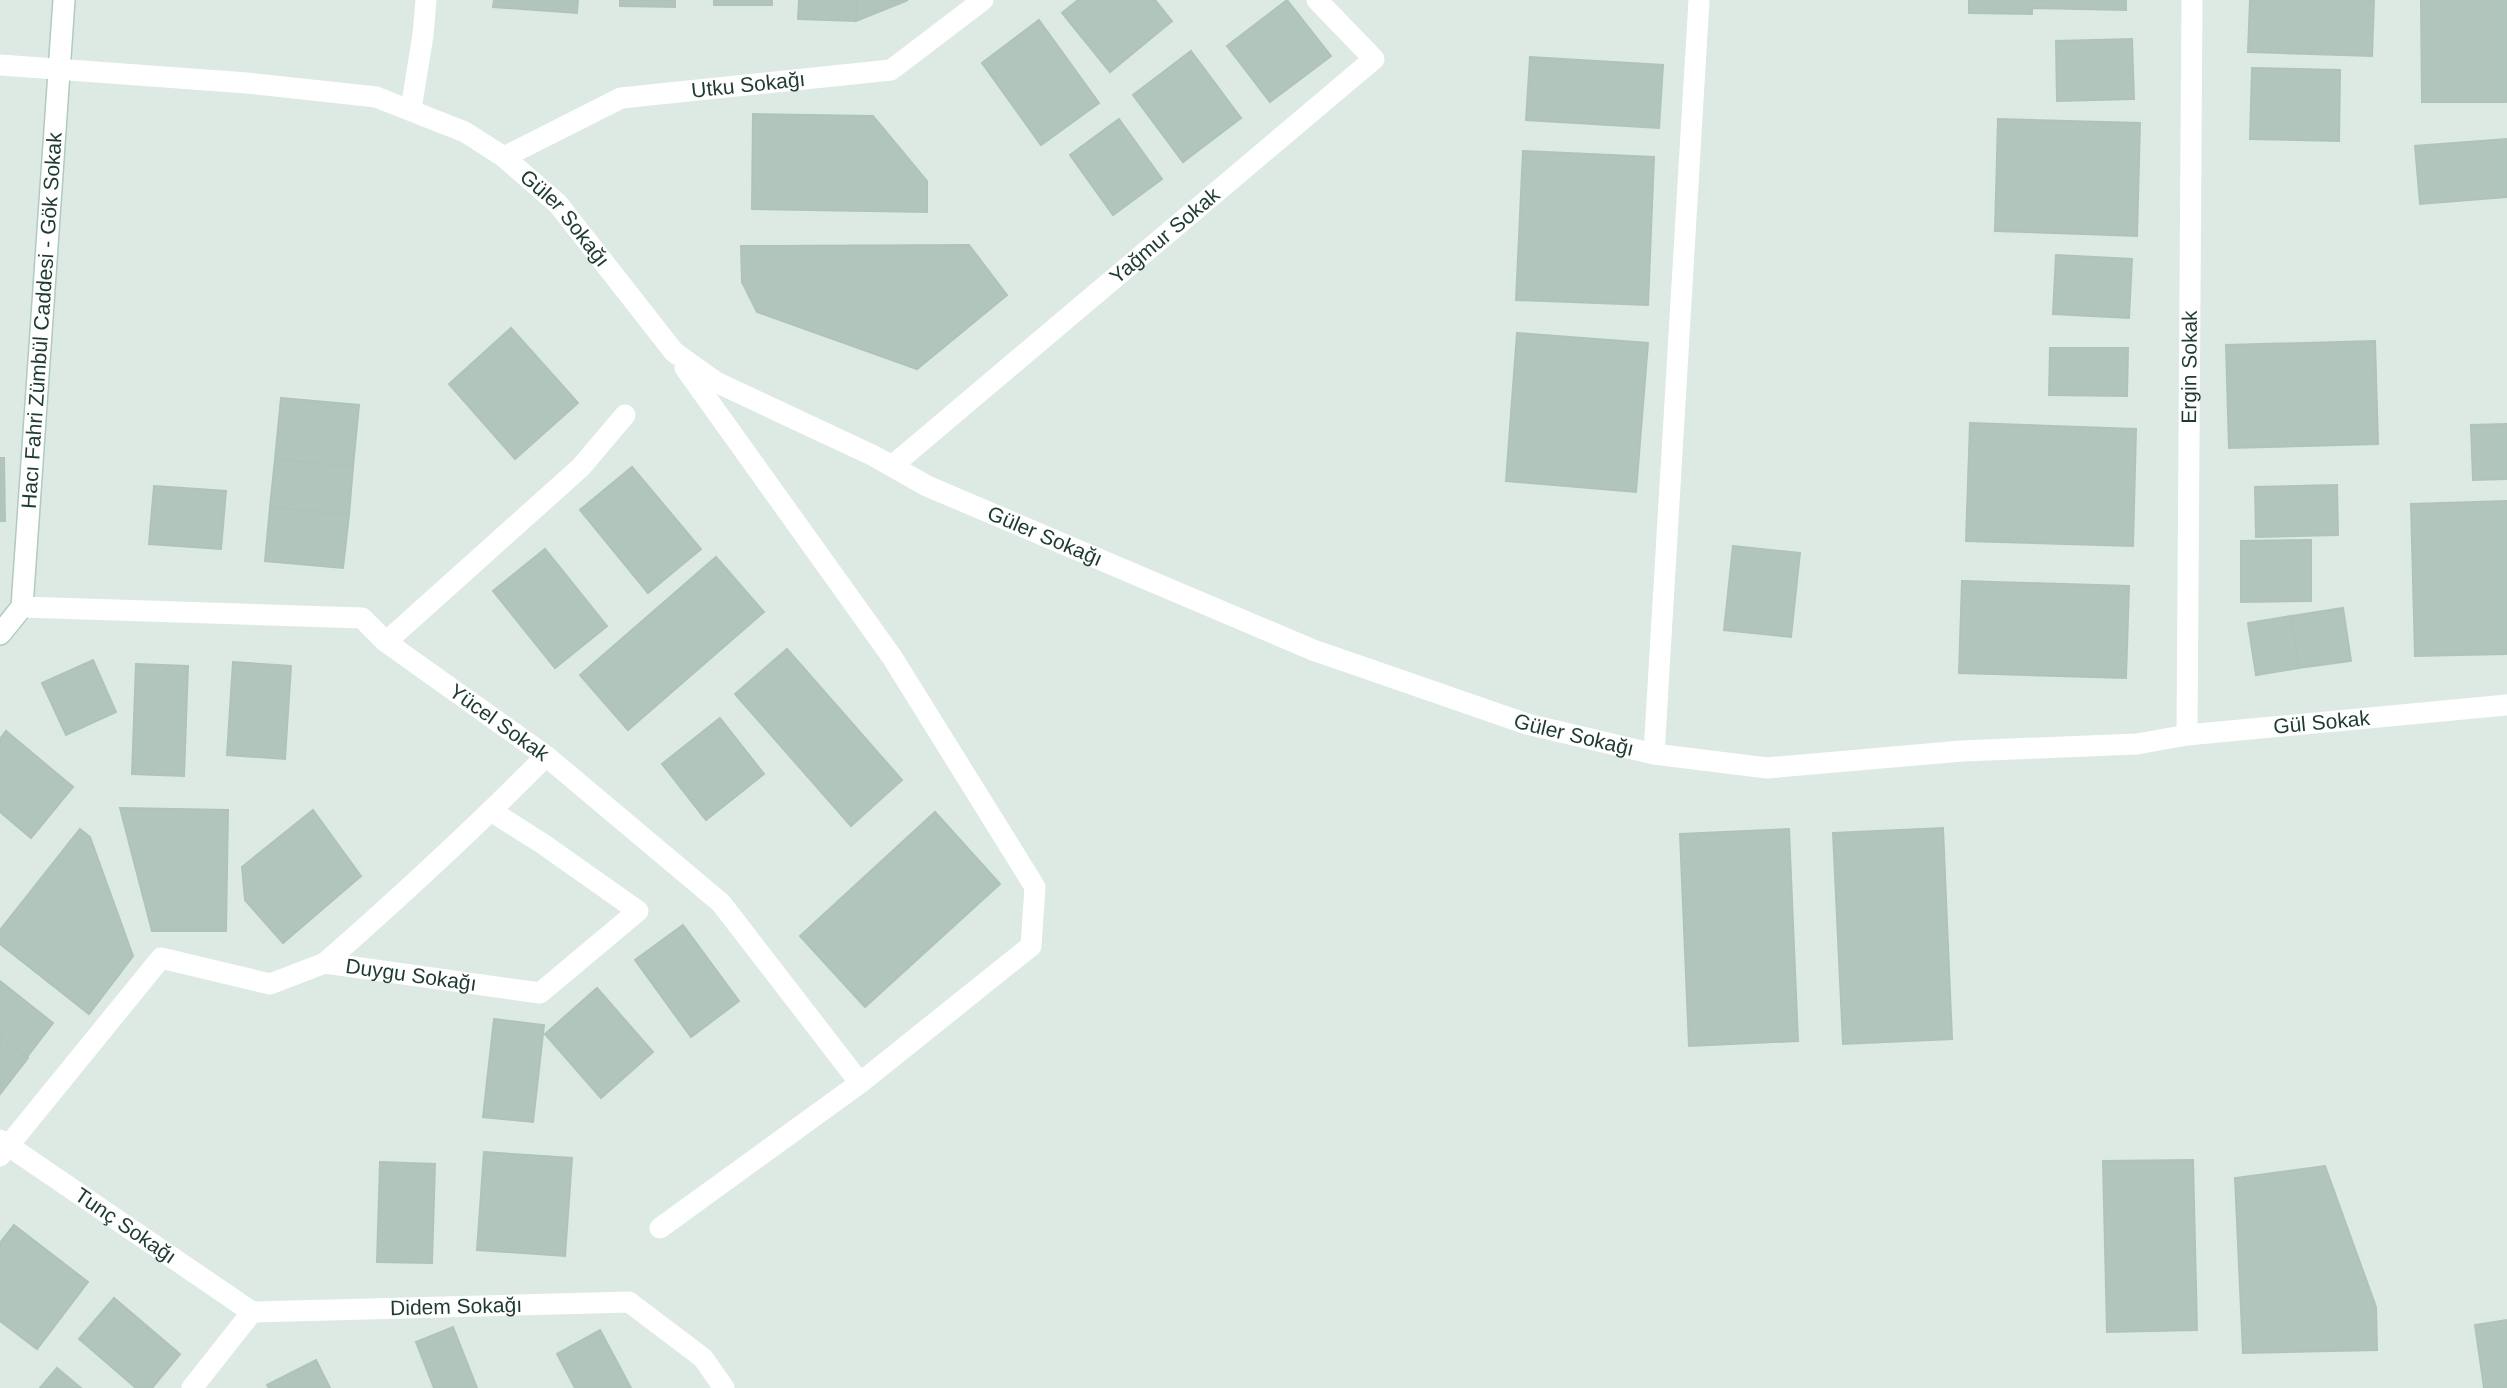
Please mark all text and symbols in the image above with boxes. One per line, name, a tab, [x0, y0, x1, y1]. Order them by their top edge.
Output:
street label: Utku Sokağı	[690, 67, 806, 102]
street label: Hacı Fahri Zümbül Caddesi - Gök Sokak	[17, 131, 66, 509]
street label: Güler Sokağı	[516, 165, 615, 271]
street label: Yağmur Sokak	[1105, 182, 1224, 288]
street label: Ergin Sokak	[2177, 310, 2201, 424]
street label: Güler Sokağı	[984, 501, 1106, 570]
street label: Yücel Sokak	[445, 679, 554, 766]
street label: Gül Sokak	[2272, 706, 2371, 738]
street label: Güler Sokağı	[1511, 708, 1636, 760]
street label: Duygu Sokağı	[344, 954, 478, 995]
street label: Tunç Sokağı	[71, 1183, 181, 1268]
street label: Didem Sokağı	[390, 1293, 522, 1319]

